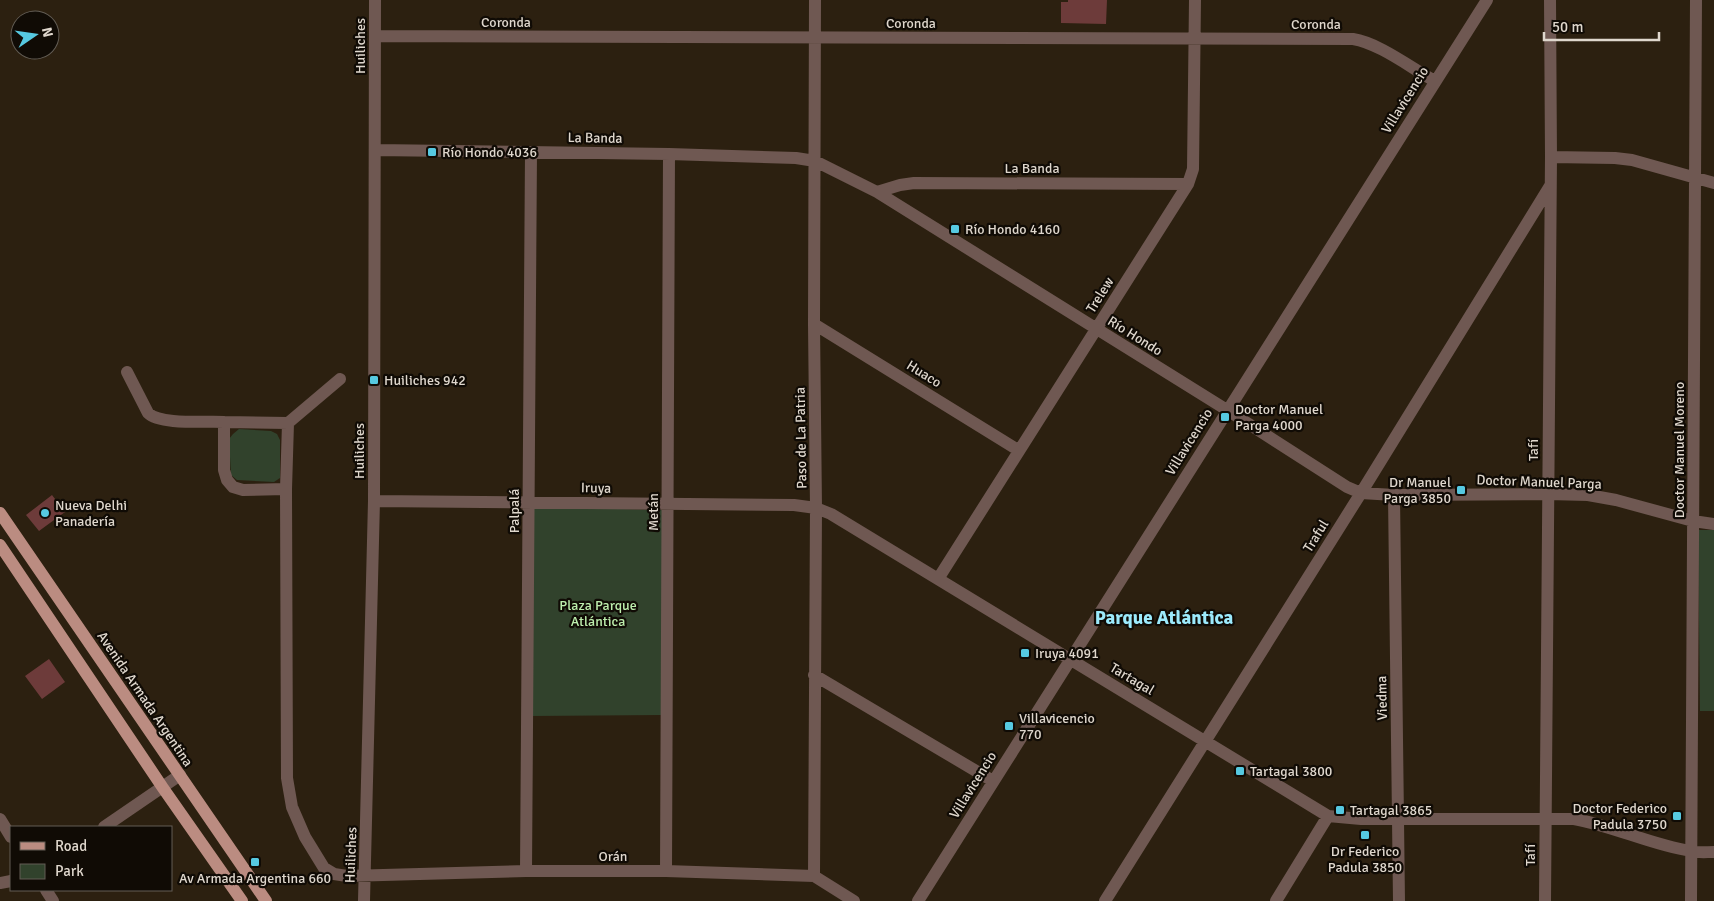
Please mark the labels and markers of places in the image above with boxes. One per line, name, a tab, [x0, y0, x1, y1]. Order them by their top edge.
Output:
place label: Río Hondo 4036	[442, 144, 537, 161]
marker: Río Hondo 4036	[426, 146, 438, 158]
place label: Río Hondo 4160	[965, 221, 1060, 238]
marker: Río Hondo 4160	[949, 223, 961, 235]
place label: Huiliches 942	[384, 372, 466, 389]
marker: Huiliches 942	[368, 374, 380, 386]
place label: Doctor Manuel Parga 4000	[1235, 401, 1323, 434]
marker: Doctor Manuel Parga 4000	[1219, 411, 1231, 423]
place label: Dr Manuel Parga 3850	[1383, 474, 1451, 507]
marker: Dr Manuel Parga 3850	[1455, 484, 1467, 496]
place label: Nueva Delhi Panadería	[55, 497, 127, 530]
marker: Nueva Delhi Panadería	[39, 507, 51, 519]
place label: Iruya 4091	[1035, 645, 1099, 662]
marker: Iruya 4091	[1019, 647, 1031, 659]
place label: Villavicencio 770	[1019, 710, 1095, 743]
marker: Villavicencio 770	[1003, 720, 1015, 732]
place label: Tartagal 3800	[1250, 763, 1332, 780]
marker: Tartagal 3800	[1234, 765, 1246, 777]
place label: Doctor Federico Padula 3750	[1572, 800, 1667, 833]
place label: Tartagal 3865	[1350, 802, 1432, 819]
marker: Tartagal 3865	[1334, 804, 1346, 816]
marker: Doctor Federico Padula 3750	[1671, 810, 1683, 822]
marker: Dr Federico Padula 3850	[1359, 829, 1371, 841]
place label: Dr Federico Padula 3850	[1328, 843, 1402, 876]
marker: Av Armada Argentina 660	[249, 856, 261, 868]
place label: Av Armada Argentina 660	[179, 870, 331, 887]

